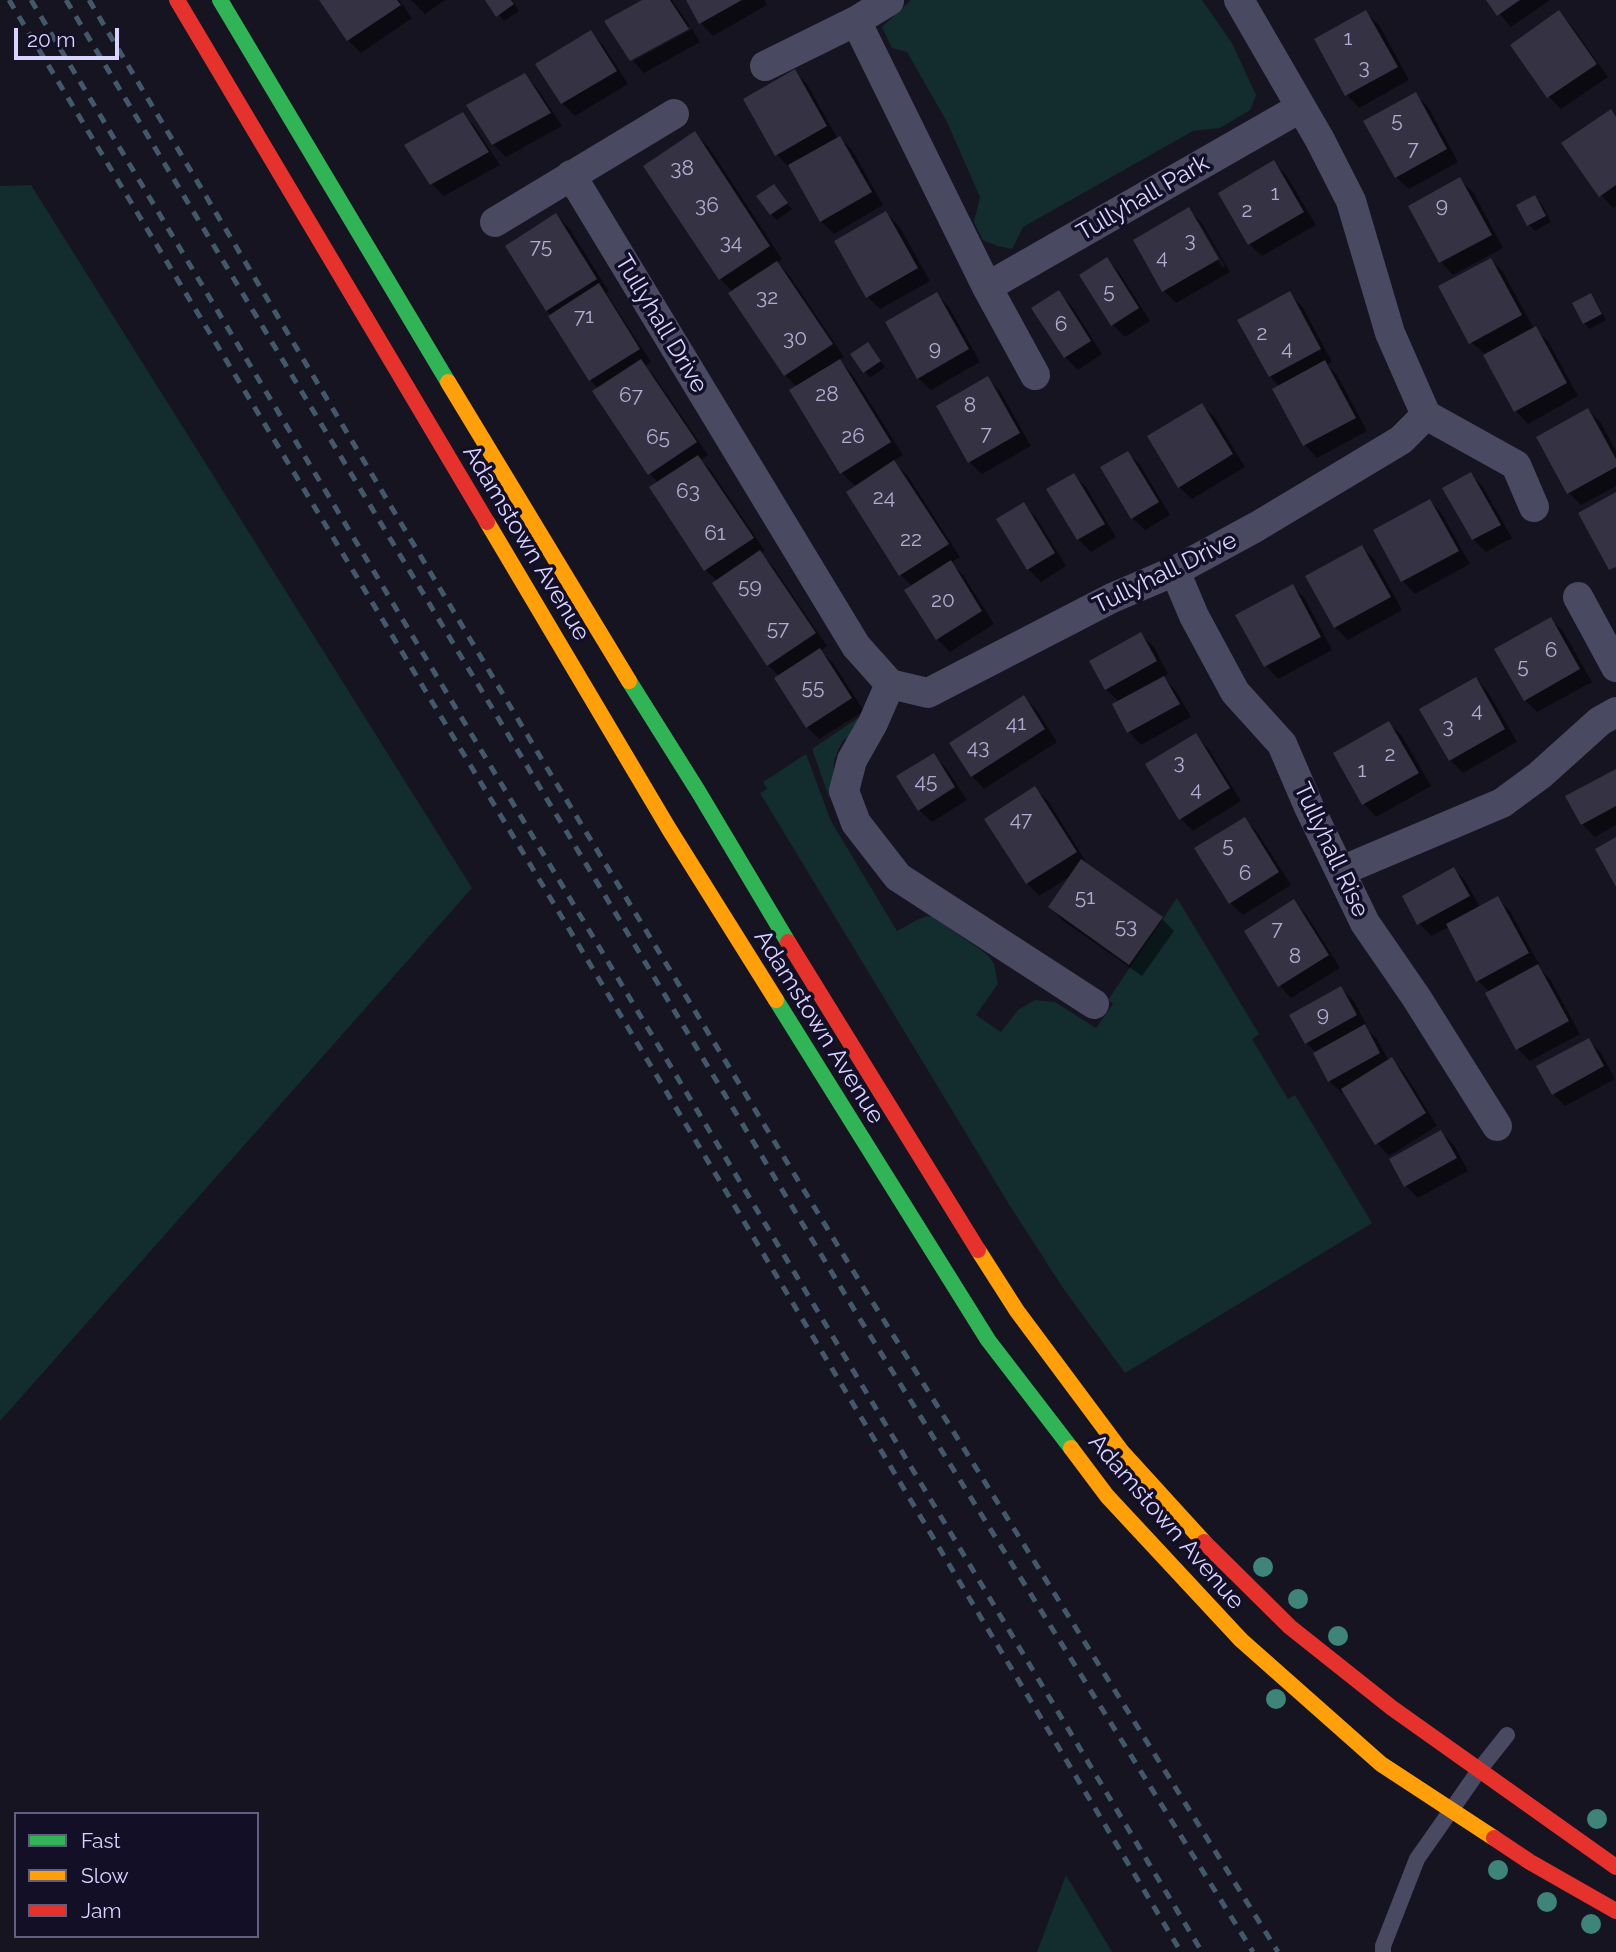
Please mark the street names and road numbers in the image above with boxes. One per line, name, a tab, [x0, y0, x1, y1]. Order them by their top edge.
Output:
street label: Tullyhall Park	[1072, 149, 1214, 247]
street label: Tullyhall Drive	[608, 250, 714, 398]
street label: Adamstown Avenue	[456, 440, 596, 646]
street label: Tullyhall Drive	[1089, 526, 1241, 620]
street label: Tullyhall Rise	[1287, 778, 1375, 922]
street label: Adamstown Avenue	[748, 925, 890, 1129]
street label: Adamstown Avenue	[1082, 1428, 1250, 1616]

